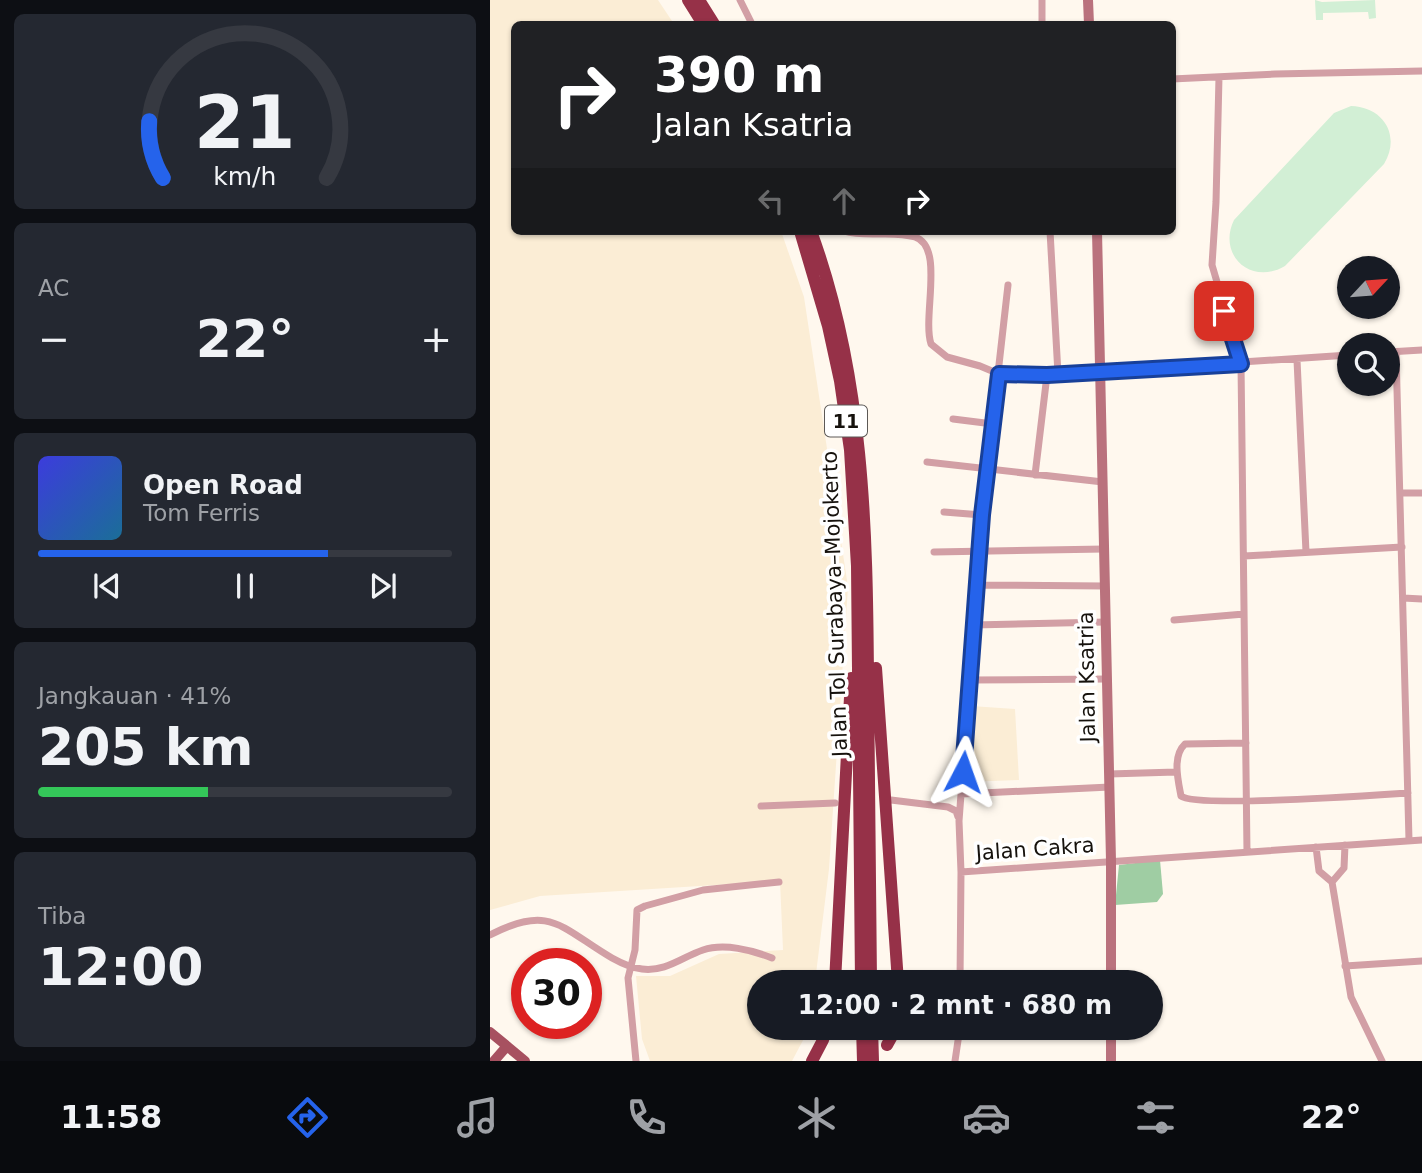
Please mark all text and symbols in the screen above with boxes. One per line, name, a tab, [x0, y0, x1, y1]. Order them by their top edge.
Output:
text: 390 m	[654, 47, 824, 104]
icon: right	[539, 49, 630, 140]
text: 21	[194, 80, 296, 165]
text: Jalan Ksatria	[654, 106, 853, 144]
text: km/h	[213, 162, 277, 191]
icon: left	[752, 182, 790, 220]
icon: ahead	[825, 182, 863, 220]
icon: right	[898, 182, 936, 220]
north arrow	[1337, 256, 1400, 318]
map controls	[1337, 256, 1400, 396]
text: AC	[38, 275, 69, 301]
pin	[1194, 281, 1254, 341]
icon: arrive	[1205, 292, 1243, 330]
text: 22°	[196, 309, 294, 369]
text: −	[38, 317, 70, 361]
text: +	[420, 317, 452, 361]
button: search	[1337, 333, 1400, 396]
road number: 11	[825, 406, 867, 436]
street label: Jalan Tol Surabaya–Mojokerto	[818, 451, 852, 759]
text: Open Road	[143, 470, 303, 500]
text: Tom Ferris	[143, 500, 260, 526]
icon: previous	[88, 567, 126, 605]
icon: pause	[226, 567, 264, 605]
icon: next	[364, 567, 402, 605]
street label: Jalan Ksatria	[1074, 611, 1100, 745]
text: Jangkauan · 41%	[38, 683, 231, 709]
text: 205 km	[38, 717, 253, 777]
position arrow	[926, 735, 1000, 809]
street label: Jalan Cakra	[973, 833, 1095, 865]
text: Tiba	[38, 903, 86, 929]
text: 12:00	[38, 937, 204, 997]
speed limit sign: 30	[511, 948, 602, 1039]
text: 12:00 · 2 mnt · 680 m	[798, 990, 1112, 1020]
icon: directions	[283, 1093, 332, 1142]
icon: music	[453, 1093, 502, 1142]
icon: phone	[622, 1093, 671, 1142]
icon: climate	[792, 1093, 841, 1142]
icon: car	[962, 1093, 1011, 1142]
icon: filters	[1131, 1093, 1180, 1142]
text: 11:58	[60, 1098, 162, 1136]
text: 22°	[1301, 1098, 1362, 1136]

